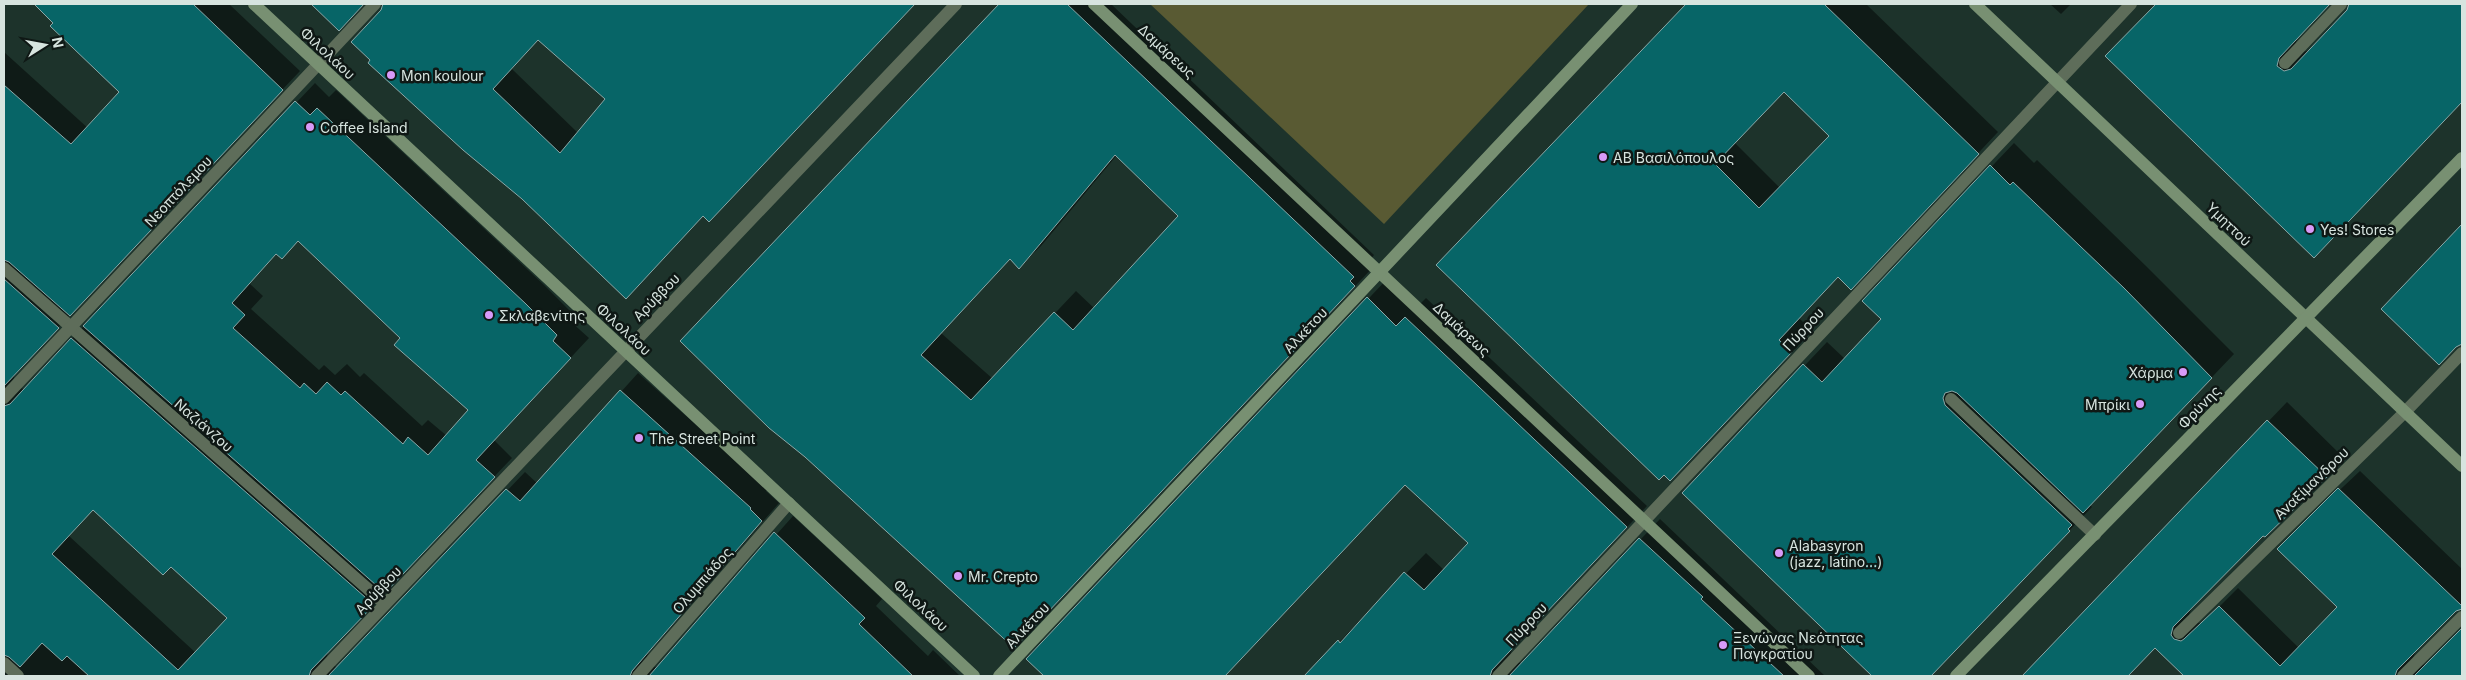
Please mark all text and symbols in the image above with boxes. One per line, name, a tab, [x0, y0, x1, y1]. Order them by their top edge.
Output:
north arrow	[20, 20, 70, 70]
street label: Δαμάρεως	[1135, 20, 1199, 82]
street label: Φιλολάου	[297, 23, 359, 83]
text: N	[49, 36, 68, 49]
place label: Mon koulour	[401, 67, 484, 84]
marker: Mon koulour	[385, 69, 397, 81]
place label: Coffee Island	[320, 119, 408, 136]
marker: Coffee Island	[304, 121, 316, 133]
place label: ΑΒ Βασιλόπουλος	[1613, 149, 1734, 166]
marker: ΑΒ Βασιλόπουλος	[1597, 151, 1609, 163]
street label: Νεοπτόλεμου	[141, 152, 215, 230]
street label: Υμηττού	[2203, 199, 2255, 249]
place label: Yes! Stores	[2320, 221, 2394, 238]
marker: Yes! Stores	[2304, 223, 2316, 235]
street label: Αρύββου	[629, 270, 683, 324]
street label: Δαμάρεως	[1430, 298, 1494, 360]
street label: Φιλολάου	[593, 299, 655, 359]
street label: Αλκέτου	[1280, 304, 1330, 356]
street label: Πύρρου	[1779, 304, 1827, 354]
place label: Σκλαβενίτης	[499, 307, 585, 324]
marker: Σκλαβενίτης	[483, 309, 495, 321]
place label: Χάρμα	[2128, 364, 2173, 381]
marker: Χάρμα	[2177, 366, 2189, 378]
street label: Φρύνης	[2174, 382, 2224, 432]
street label: Ναζιάνζου	[171, 395, 237, 455]
place label: Μπρίκι	[2085, 396, 2130, 413]
marker: Μπρίκι	[2134, 398, 2146, 410]
place label: The Street Point	[649, 430, 756, 447]
marker: The Street Point	[633, 432, 645, 444]
street label: Αναξίμανδρου	[2270, 443, 2352, 523]
place label: Alabasyron (jazz, latino...)	[1789, 537, 1882, 570]
street label: Ολυμπιάδος	[669, 543, 735, 617]
marker: Alabasyron (jazz, latino...)	[1773, 547, 1785, 559]
street label: Αρύββου	[351, 562, 405, 618]
place label: Mr. Crepto	[968, 568, 1038, 585]
marker: Mr. Crepto	[952, 570, 964, 582]
street label: Φιλολάου	[890, 575, 952, 635]
street label: Αλκέτου	[1002, 599, 1052, 651]
street label: Πύρρου	[1502, 599, 1550, 649]
place label: Ξενώνας Νεότητας Παγκρατίου	[1733, 629, 1863, 662]
marker: Ξενώνας Νεότητας Παγκρατίου	[1717, 639, 1729, 651]

